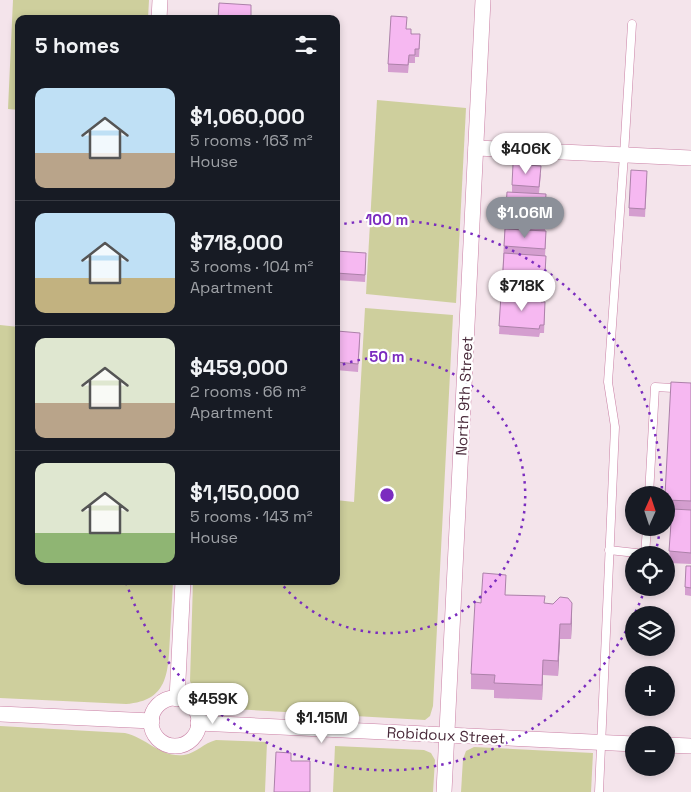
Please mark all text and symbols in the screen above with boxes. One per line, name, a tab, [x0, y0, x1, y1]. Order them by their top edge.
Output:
icon: filters	[292, 31, 320, 59]
text: 5 homes	[35, 32, 120, 59]
text: $1,060,000	[190, 103, 305, 130]
icon: home	[75, 108, 135, 168]
text: 5 rooms · 163 m²	[190, 130, 313, 151]
pin: $406K	[491, 132, 561, 175]
text: $406K	[501, 138, 551, 159]
text: House	[190, 151, 238, 172]
pin: $1.06M	[484, 196, 566, 239]
text: $1.06M	[497, 202, 553, 223]
text: 100 m	[366, 210, 408, 229]
text: $718,000	[190, 229, 283, 256]
icon: home	[75, 233, 135, 293]
text: 3 rooms · 104 m²	[190, 256, 313, 277]
pin: $718K	[487, 270, 557, 312]
text: $718K	[499, 275, 545, 296]
text: Apartment	[190, 277, 273, 298]
street label: North 9th Street	[451, 336, 477, 456]
text: 50 m	[369, 347, 405, 366]
text: $459,000	[190, 354, 288, 381]
icon: home	[75, 358, 135, 418]
text: 2 rooms · 66 m²	[190, 381, 306, 402]
text: Apartment	[190, 402, 273, 423]
text: $1,150,000	[190, 479, 300, 506]
icon: home	[75, 483, 135, 543]
centre of rings	[378, 486, 396, 504]
north arrow	[625, 486, 675, 536]
map controls	[625, 486, 675, 776]
text: 5 rooms · 143 m²	[190, 506, 313, 527]
text: House	[190, 527, 238, 548]
button: locate	[625, 546, 675, 596]
button: layers	[625, 606, 675, 656]
button: +	[625, 666, 675, 716]
pin: $459K	[178, 682, 248, 725]
text: $459K	[188, 688, 238, 709]
pin: $1.15M	[281, 702, 363, 744]
text: $1.15M	[296, 707, 348, 728]
street label: Robidoux Street	[386, 722, 506, 748]
button: −	[625, 726, 675, 776]

